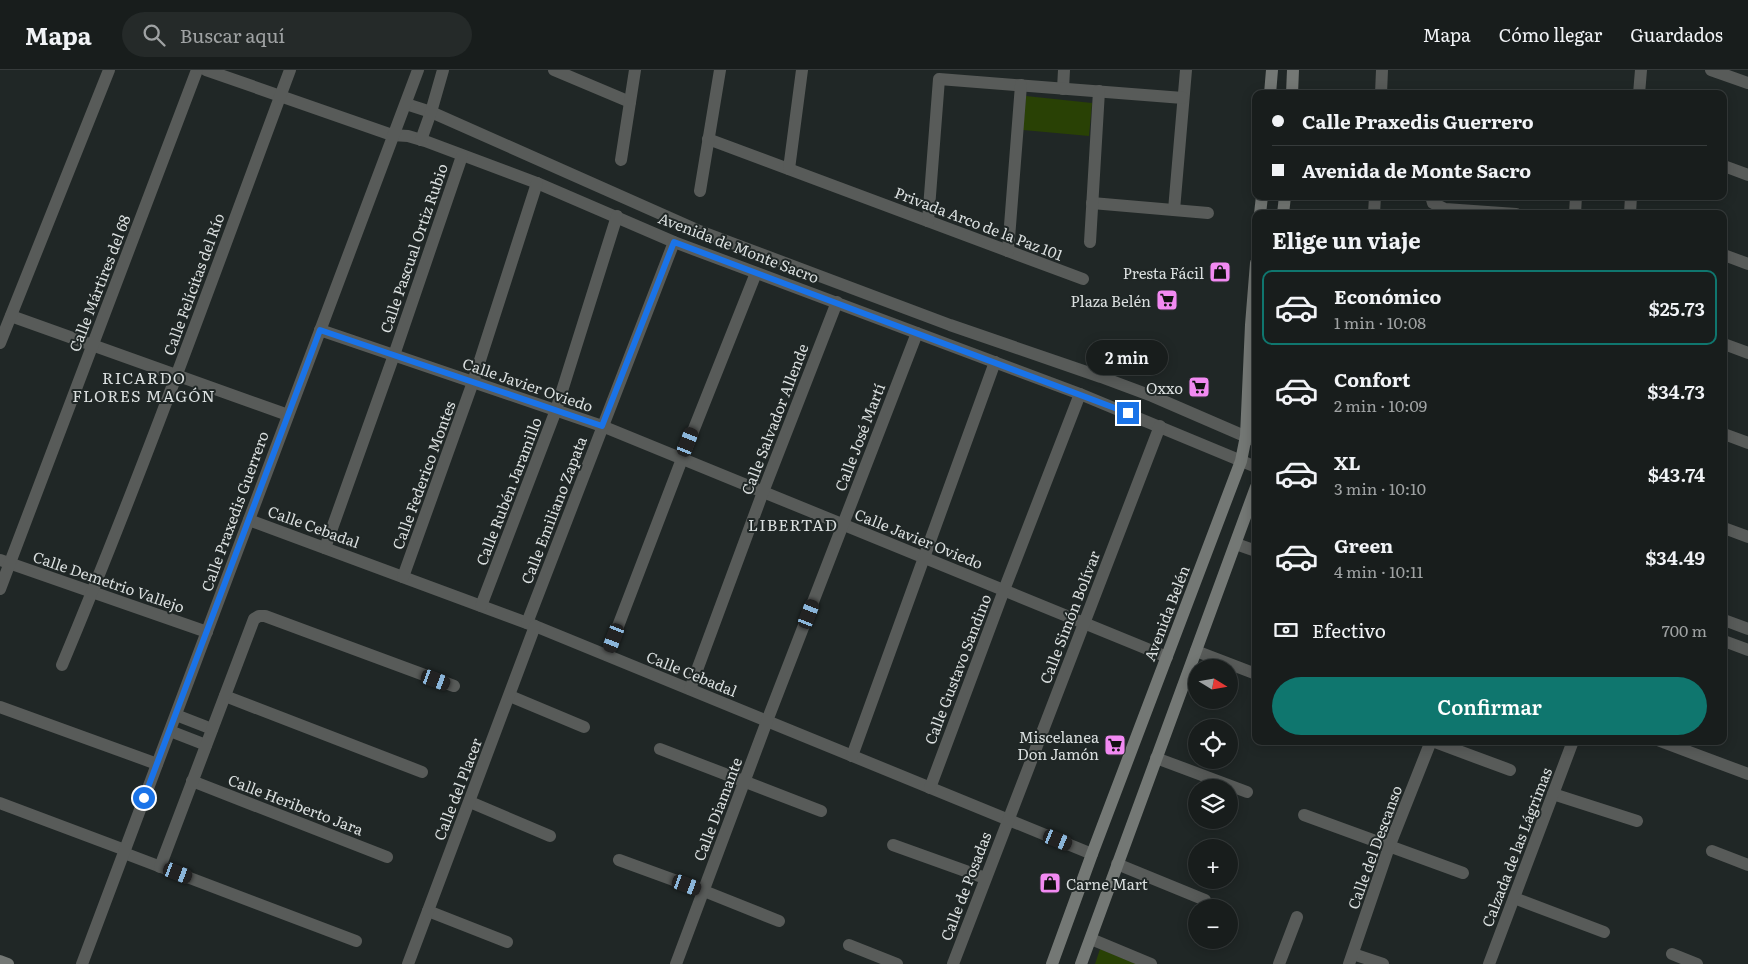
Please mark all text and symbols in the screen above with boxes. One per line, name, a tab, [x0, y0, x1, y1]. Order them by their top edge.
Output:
search box	[122, 12, 472, 57]
text: Mapa	[25, 17, 92, 52]
icon: search	[140, 21, 168, 49]
text: Buscar aquí	[180, 21, 285, 49]
text: Mapa	[1423, 21, 1471, 48]
text: Cómo llegar	[1499, 21, 1602, 48]
text: Guardados	[1630, 21, 1723, 48]
text: Calle Praxedis Guerrero	[1302, 107, 1534, 135]
text: Avenida de Monte Sacro	[1302, 156, 1531, 184]
street label: Calle Pascual Ortiz Rubio	[373, 160, 453, 336]
street label: Privada Arco de la Paz 101	[891, 180, 1067, 266]
street label: Avenida de Monte Sacro	[655, 206, 823, 288]
street label: Calle Felícitas del Río	[156, 209, 230, 359]
street label: Calle Mártires del 68	[62, 211, 136, 355]
text: Elige un viaje	[1272, 223, 1421, 256]
shop icon: Presta Fácil	[1208, 260, 1232, 284]
place label: Presta Fácil	[1123, 261, 1204, 284]
text: Económico	[1334, 282, 1441, 310]
icon: car	[1274, 285, 1319, 330]
supermarket icon: Plaza Belén	[1155, 288, 1179, 312]
place label: Plaza Belén	[1071, 289, 1151, 312]
text: $25.73	[1649, 294, 1705, 322]
text: 1 min · 10:08	[1334, 310, 1426, 334]
street label: Calle Salvador Allende	[735, 340, 814, 498]
callout: 2 min	[1087, 340, 1169, 376]
text: 2 min	[1105, 345, 1149, 369]
street label: Calle Javier Oviedo	[460, 351, 597, 417]
district label: RICARDO FLORES MAGÓN	[72, 365, 216, 407]
text: Confort	[1334, 365, 1410, 393]
icon: car	[1274, 368, 1319, 413]
supermarket icon: Oxxo	[1187, 375, 1211, 399]
place label: Oxxo	[1146, 376, 1183, 399]
text: $34.73	[1647, 377, 1705, 405]
street label: Calle José Martí	[828, 380, 890, 494]
text: 2 min · 10:09	[1334, 393, 1427, 417]
street label: Calle Federico Montes	[385, 397, 461, 553]
route end	[1117, 402, 1139, 424]
street label: Calle Rubén Jaramillo	[469, 413, 547, 568]
car	[675, 425, 700, 459]
street label: Calle Praxedis Guerrero	[194, 427, 274, 594]
street label: Calle Emiliano Zapata	[514, 432, 592, 587]
text: XL	[1334, 448, 1361, 476]
icon: car	[1274, 451, 1319, 496]
text: $43.74	[1648, 460, 1705, 488]
text: 3 min · 10:10	[1334, 476, 1426, 500]
street label: Calle Cebadal	[265, 499, 363, 553]
street label: Calle Javier Oviedo	[851, 502, 987, 574]
district label: LIBERTAD	[748, 512, 838, 536]
text: Green	[1334, 531, 1393, 559]
icon: car	[1274, 534, 1319, 579]
text: $34.49	[1645, 543, 1705, 571]
street label: Calle Demetrio Vallejo	[30, 544, 188, 618]
street label: Calle Simón Bolívar	[1033, 547, 1105, 687]
text: 4 min · 10:11	[1334, 559, 1423, 583]
street label: Avenida Belén	[1137, 562, 1195, 664]
street label: Calle Gustavo Sandino	[918, 590, 996, 748]
car	[796, 597, 821, 631]
icon: cash	[1272, 616, 1300, 644]
text: Efectivo	[1312, 616, 1386, 644]
text: 700 m	[1662, 618, 1707, 642]
car	[601, 621, 626, 655]
street label: Calle Cebadal	[643, 644, 741, 702]
north arrow	[1188, 659, 1238, 709]
map controls	[1188, 659, 1238, 949]
car	[419, 668, 452, 692]
button: Confirmar	[1272, 677, 1707, 735]
button: locate	[1188, 719, 1238, 769]
place label: Miscelanea Don Jamón	[1017, 725, 1100, 765]
supermarket icon: Miscelanea Don Jamón	[1103, 733, 1127, 757]
street label: Calle del Placer	[427, 735, 487, 843]
street label: Calle Diamante	[687, 754, 747, 864]
street label: Calzada de las Lágrimas	[1475, 764, 1557, 930]
street label: Calle Heriberto Jara	[225, 768, 368, 841]
button: layers	[1188, 779, 1238, 829]
street label: Calle del Descanso	[1341, 782, 1407, 912]
route start	[133, 787, 155, 809]
car	[1041, 827, 1074, 853]
street label: Calle de Posadas	[934, 828, 996, 944]
button: +	[1188, 839, 1238, 889]
car	[161, 861, 194, 885]
shop icon: Carne Mart	[1038, 871, 1062, 895]
place label: Carne Mart	[1066, 872, 1148, 895]
car	[670, 873, 703, 897]
button: −	[1188, 899, 1238, 949]

